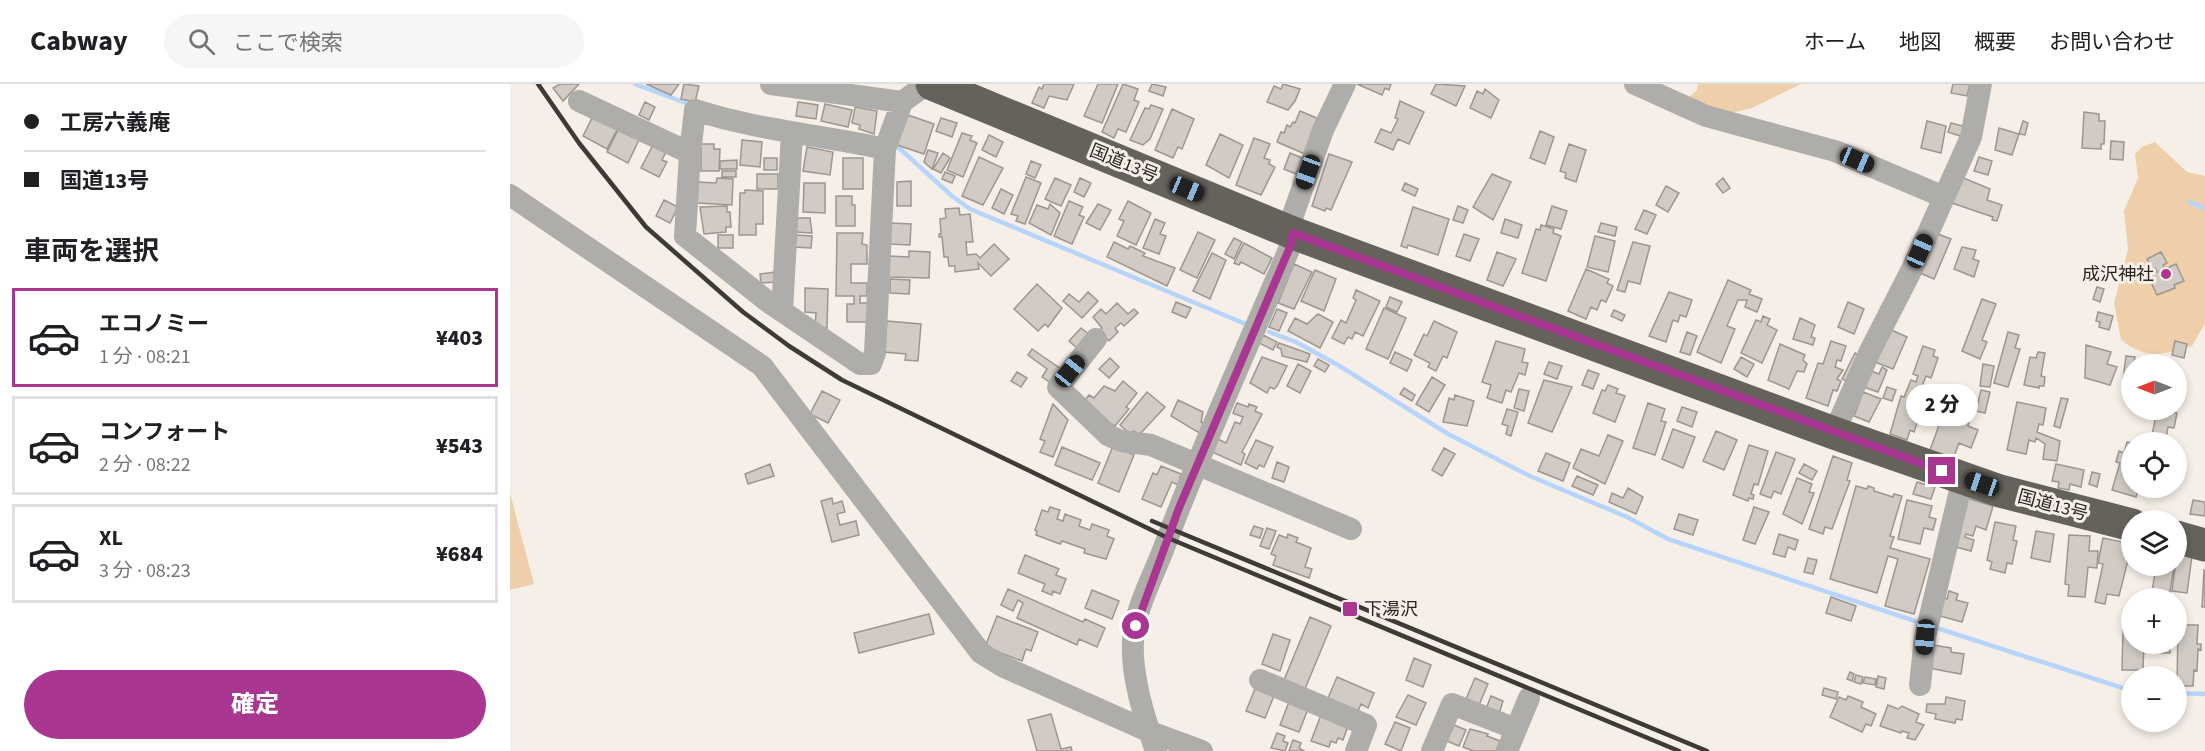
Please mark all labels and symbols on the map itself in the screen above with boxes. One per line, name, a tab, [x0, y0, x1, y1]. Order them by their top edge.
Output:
street label: 国道13号	[1086, 138, 1162, 189]
car	[1837, 145, 1877, 175]
car	[1293, 152, 1323, 192]
car	[1167, 174, 1207, 204]
car	[1904, 231, 1936, 271]
place label: 成沢神社	[2082, 262, 2154, 287]
marker: 成沢神社	[2159, 267, 2173, 281]
car	[1052, 351, 1088, 391]
north arrow	[2121, 354, 2187, 420]
callout: 2 分	[1906, 384, 1978, 426]
route end	[1928, 457, 1955, 484]
car	[1962, 470, 2002, 498]
street label: 国道13号	[2015, 484, 2091, 527]
place label: 下湯沢	[1364, 597, 1418, 622]
marker: 下湯沢	[1341, 600, 1359, 618]
route start	[1122, 612, 1149, 639]
car	[1914, 618, 1936, 656]

